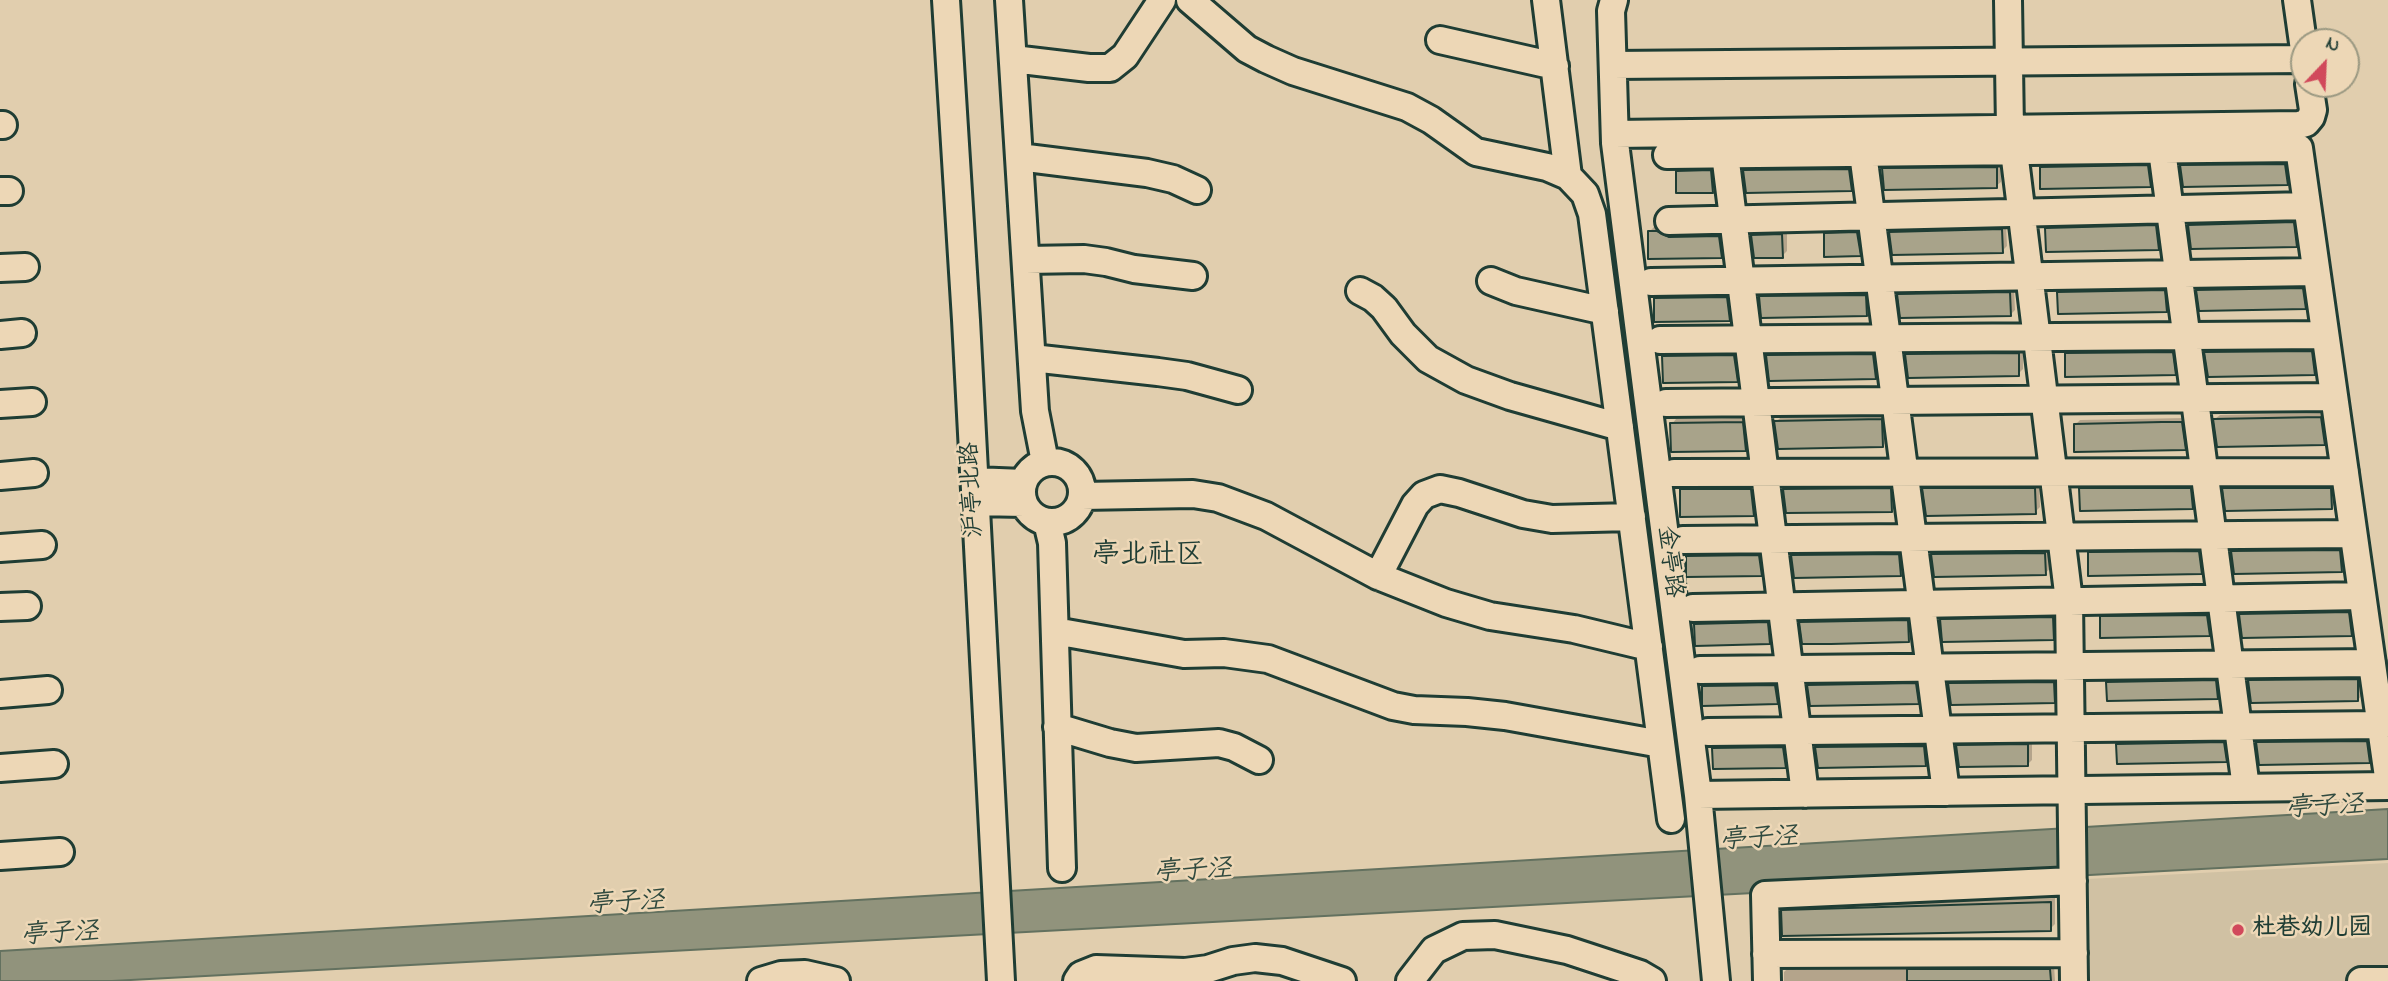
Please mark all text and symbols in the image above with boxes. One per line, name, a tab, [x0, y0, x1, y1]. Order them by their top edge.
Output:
north arrow	[2290, 28, 2360, 98]
text: N	[2321, 30, 2344, 60]
street label: 沪亭北路	[957, 441, 991, 539]
street label: 金亭路	[1649, 525, 1687, 599]
district label: 亭北社区	[1092, 540, 1204, 574]
water label: 亭子泾	[2285, 791, 2365, 827]
water label: 亭子泾	[1719, 823, 1799, 859]
water label: 亭子泾	[1153, 855, 1233, 891]
water label: 亭子泾	[586, 887, 666, 923]
place label: 杜巷幼儿园	[2252, 916, 2372, 944]
water label: 亭子泾	[20, 918, 100, 954]
marker: 杜巷幼儿园	[2230, 922, 2246, 938]

